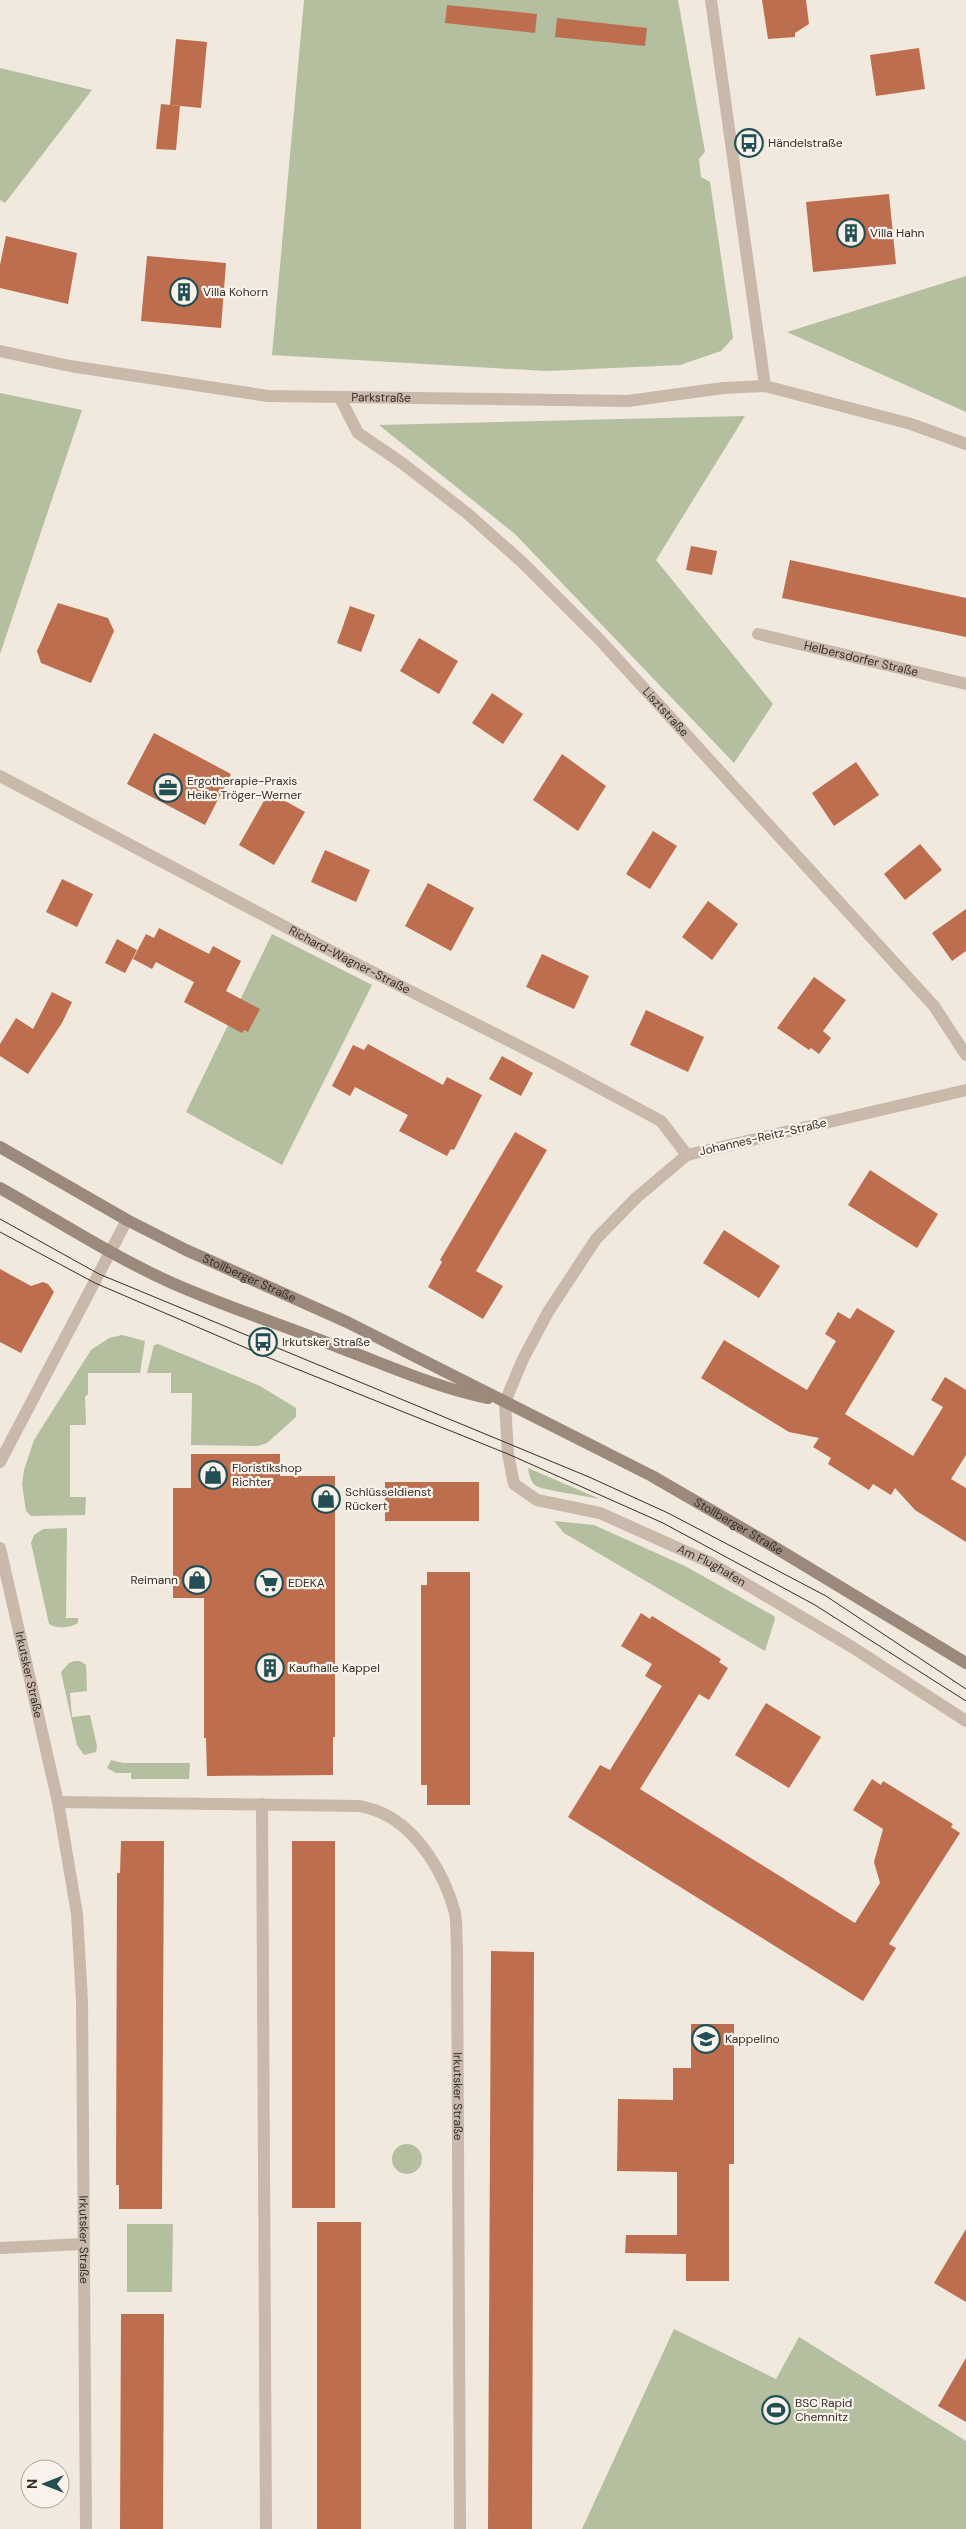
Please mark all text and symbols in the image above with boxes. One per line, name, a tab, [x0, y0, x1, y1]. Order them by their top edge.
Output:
bus stop icon: Händelstraße	[734, 128, 764, 158]
place label: Händelstraße	[768, 135, 843, 151]
building icon: Villa Hahn	[836, 218, 866, 248]
place label: Villa Hahn	[870, 225, 925, 241]
building icon: Villa Kohorn	[169, 277, 199, 307]
place label: Villa Kohorn	[203, 284, 268, 300]
street label: Parkstraße	[351, 389, 411, 406]
street label: Helbersdorfer Straße	[802, 637, 920, 680]
street label: Lisztstraße	[639, 684, 692, 740]
office icon: Ergotherapie-Praxis Heike Tröger-Werner	[153, 773, 183, 803]
place label: Ergotherapie-Praxis Heike Tröger-Werner	[187, 773, 302, 803]
street label: Richard-Wagner-Straße	[286, 922, 413, 998]
street label: Johannes-Reitz-Straße	[698, 1115, 828, 1159]
street label: Stollberger Straße	[200, 1250, 299, 1306]
bus stop icon: Irkutsker Straße	[248, 1327, 278, 1357]
place label: Irkutsker Straße	[282, 1334, 370, 1350]
shop icon: Floristikshop Richter	[198, 1460, 228, 1490]
place label: Floristikshop Richter	[232, 1460, 302, 1490]
shop icon: Schlüsseldienst Rückert	[311, 1484, 341, 1514]
place label: Schlüsseldienst Rückert	[345, 1484, 432, 1514]
street label: Stollberger Straße	[691, 1494, 787, 1559]
street label: Am Flughafen	[675, 1541, 749, 1590]
shop icon: Reimann	[182, 1565, 212, 1595]
supermarket icon: EDEKA	[254, 1568, 284, 1598]
place label: Reimann	[131, 1572, 178, 1588]
place label: EDEKA	[288, 1575, 325, 1591]
street label: Irkutsker Straße	[11, 1630, 47, 1720]
building icon: Kaufhalle Kappel	[255, 1653, 285, 1683]
place label: Kaufhalle Kappel	[289, 1660, 380, 1676]
school or university icon: Kappelino	[691, 2024, 721, 2054]
place label: Kappelino	[725, 2031, 780, 2047]
street label: Irkutsker Straße	[450, 2052, 466, 2141]
street label: Irkutsker Straße	[75, 2195, 92, 2284]
sports icon: BSC Rapid Chemnitz	[761, 2395, 791, 2425]
place label: BSC Rapid Chemnitz	[795, 2395, 852, 2425]
north arrow	[20, 2459, 70, 2509]
text: N	[23, 2479, 41, 2489]

